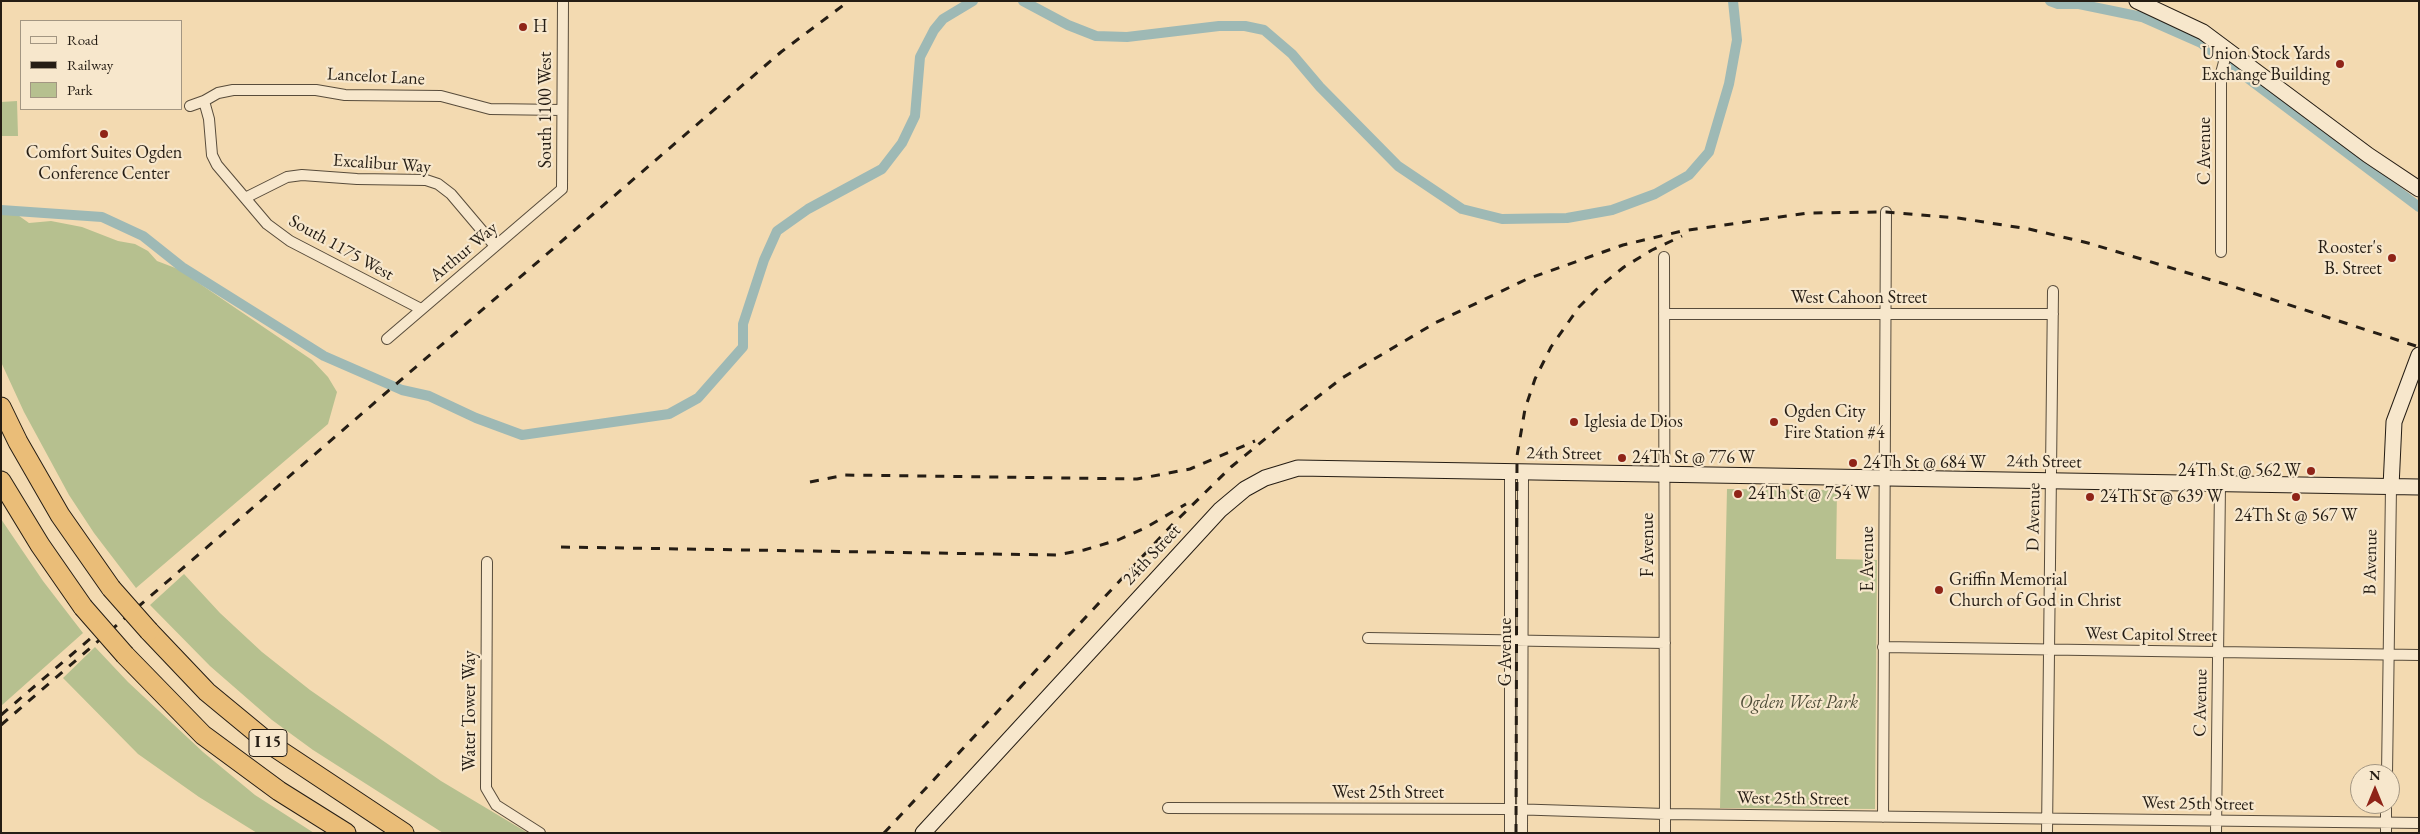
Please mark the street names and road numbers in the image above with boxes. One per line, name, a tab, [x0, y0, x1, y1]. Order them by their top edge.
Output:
street label: South 1100 West	[535, 52, 557, 168]
street label: Lancelot Lane	[327, 64, 425, 90]
street label: C Avenue	[2194, 117, 2216, 185]
street label: Excalibur Way	[332, 150, 432, 178]
street label: South 1175 West	[285, 210, 397, 286]
street label: Arthur Way	[426, 217, 502, 287]
street label: West Cahoon Street	[1791, 287, 1927, 309]
street label: 24th Street	[1526, 443, 1602, 465]
street label: 24th Street	[2006, 451, 2082, 473]
street label: D Avenue	[2023, 482, 2045, 552]
street label: F Avenue	[1637, 513, 1659, 577]
street label: 24th Street	[1118, 520, 1186, 590]
street label: E Avenue	[1857, 526, 1879, 592]
street label: B Avenue	[2360, 529, 2382, 595]
street label: G Avenue	[1495, 618, 1517, 686]
street label: West Capitol Street	[2085, 623, 2217, 647]
street label: Water Tower Way	[459, 650, 481, 772]
street label: C Avenue	[2190, 669, 2212, 737]
road number: I 15	[249, 730, 287, 756]
street label: West 25th Street	[1332, 782, 1444, 804]
street label: West 25th Street	[1737, 787, 1849, 811]
street label: West 25th Street	[2142, 792, 2254, 816]

